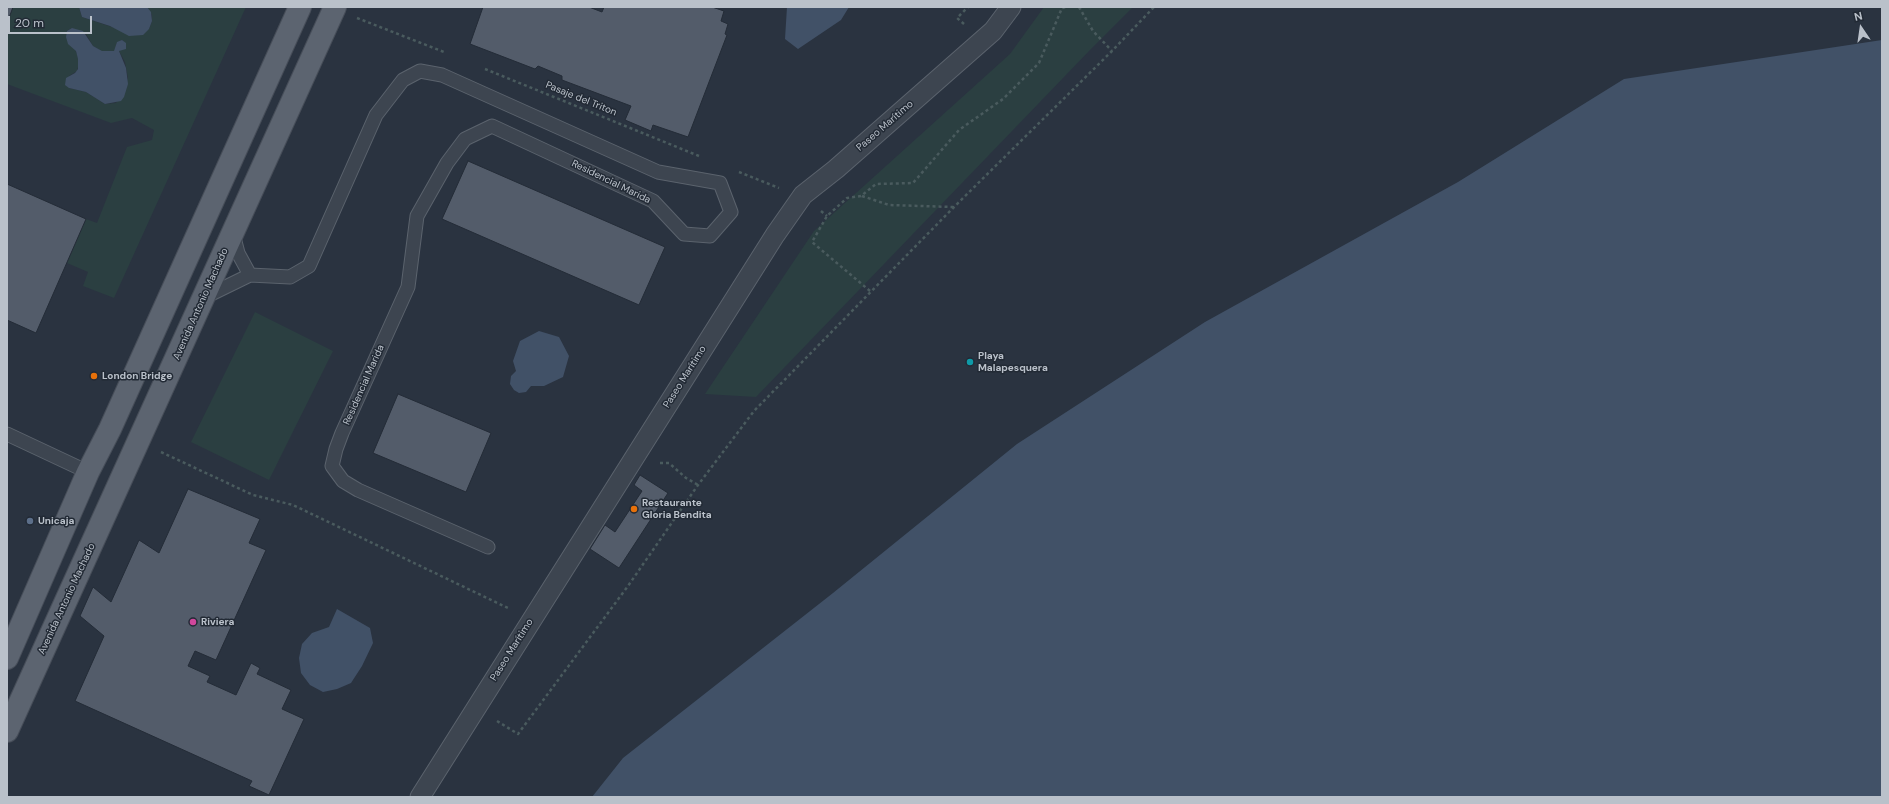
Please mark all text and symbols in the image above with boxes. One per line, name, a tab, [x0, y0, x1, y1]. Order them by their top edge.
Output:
scale bar	[10, 8, 94, 34]
north arrow	[1841, 8, 1881, 48]
text: N	[1853, 9, 1864, 24]
text: 20 m	[15, 15, 44, 31]
street label: Pasaje del Triton	[544, 79, 618, 119]
street label: Paseo Marítimo	[854, 98, 916, 154]
street label: Residencial Marida	[569, 158, 653, 206]
street label: Avenida Antonio Machado	[171, 246, 231, 362]
street label: Residencial Marida	[341, 343, 387, 427]
street label: Paseo Marítimo	[661, 344, 709, 410]
place label: Playa Malapesquera	[978, 350, 1048, 374]
marker: Playa Malapesquera	[965, 357, 975, 367]
place label: London Bridge	[102, 370, 172, 382]
marker: London Bridge	[89, 371, 99, 381]
place label: Restaurante Gloria Bendita	[642, 497, 712, 520]
marker: Restaurante Gloria Bendita	[629, 504, 639, 514]
place label: Unicaja	[38, 515, 74, 527]
marker: Unicaja	[25, 516, 35, 526]
street label: Avenida Antonio Machado	[36, 542, 98, 656]
place label: Riviera	[201, 616, 234, 628]
marker: Riviera	[188, 617, 198, 627]
street label: Paseo Marítimo	[488, 617, 536, 683]

